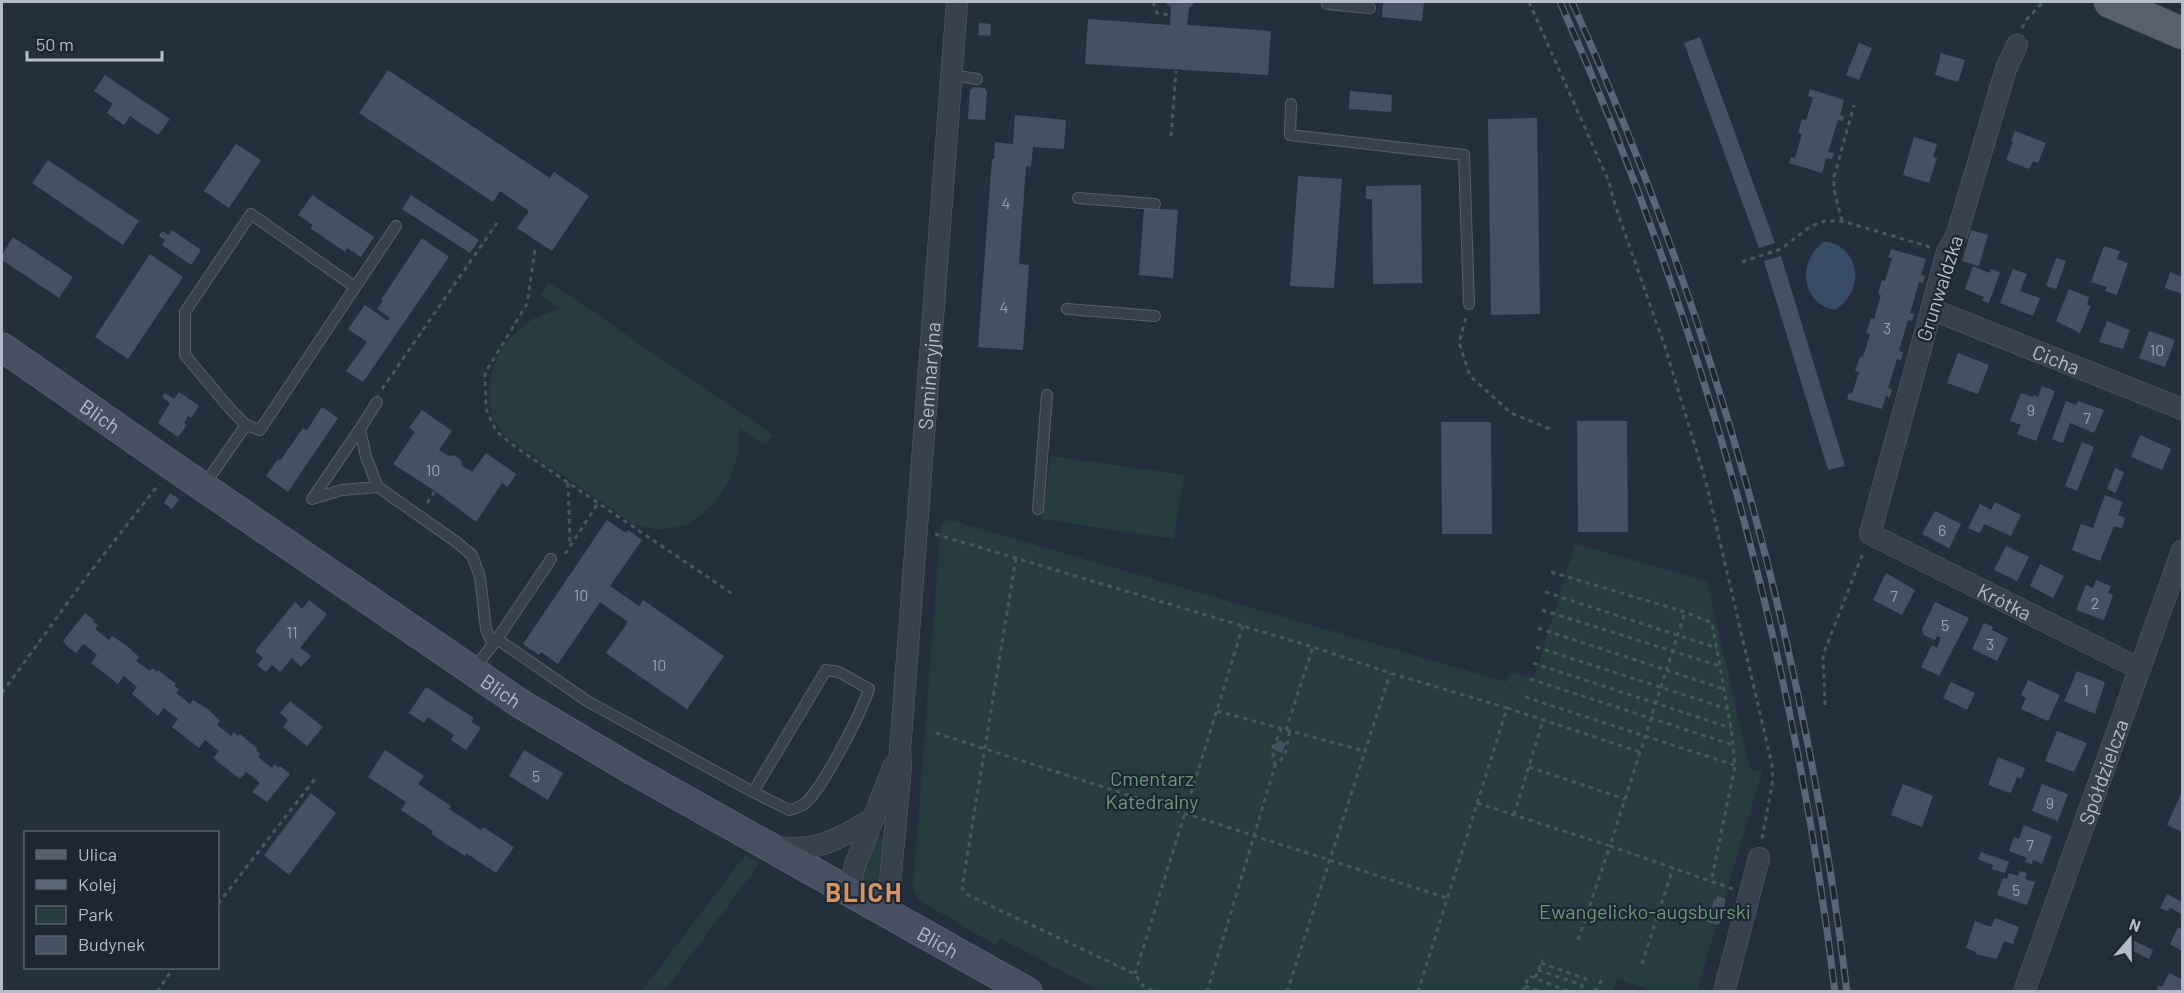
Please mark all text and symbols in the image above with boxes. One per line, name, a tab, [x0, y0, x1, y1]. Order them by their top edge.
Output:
scale bar	[27, 24, 162, 62]
text: 50 m	[36, 33, 74, 55]
house number: 4	[1002, 193, 1010, 212]
street label: Grunwaldzka	[1911, 232, 1967, 344]
house number: 4	[1000, 297, 1008, 316]
house number: 3	[1883, 318, 1891, 337]
street label: Seminaryjna	[912, 321, 945, 430]
street label: Cicha	[2029, 339, 2083, 379]
house number: 10	[2150, 340, 2164, 359]
street label: Blich	[76, 393, 125, 438]
house number: 9	[2027, 400, 2035, 419]
house number: 7	[2083, 408, 2091, 427]
house number: 10	[426, 460, 440, 479]
house number: 6	[1938, 520, 1946, 539]
street label: Krótka	[1974, 578, 2036, 625]
house number: 10	[574, 585, 588, 604]
house number: 7	[1890, 586, 1898, 605]
house number: 2	[2091, 593, 2099, 612]
house number: 5	[1941, 615, 1949, 634]
house number: 11	[286, 622, 298, 641]
house number: 3	[1986, 634, 1994, 653]
house number: 10	[652, 655, 666, 674]
street label: Blich	[477, 668, 526, 713]
house number: 1	[2083, 680, 2089, 699]
street label: Spółdzielcza	[2073, 716, 2133, 828]
house number: 5	[532, 766, 540, 785]
park label: Cmentarz Katedralny	[1106, 766, 1198, 813]
house number: 9	[2046, 793, 2054, 812]
legend	[24, 831, 219, 969]
house number: 7	[2026, 835, 2034, 854]
text: Ulica	[78, 843, 117, 865]
text: Kolej	[78, 873, 117, 895]
district label: BLICH	[825, 876, 903, 907]
house number: 5	[2012, 880, 2020, 899]
park label: Ewangelicko-augsburski	[1539, 899, 1751, 923]
text: Park	[78, 903, 113, 925]
north arrow	[2100, 909, 2160, 969]
text: N	[2127, 914, 2144, 935]
street label: Blich	[913, 920, 963, 963]
text: Budynek	[78, 933, 145, 955]

